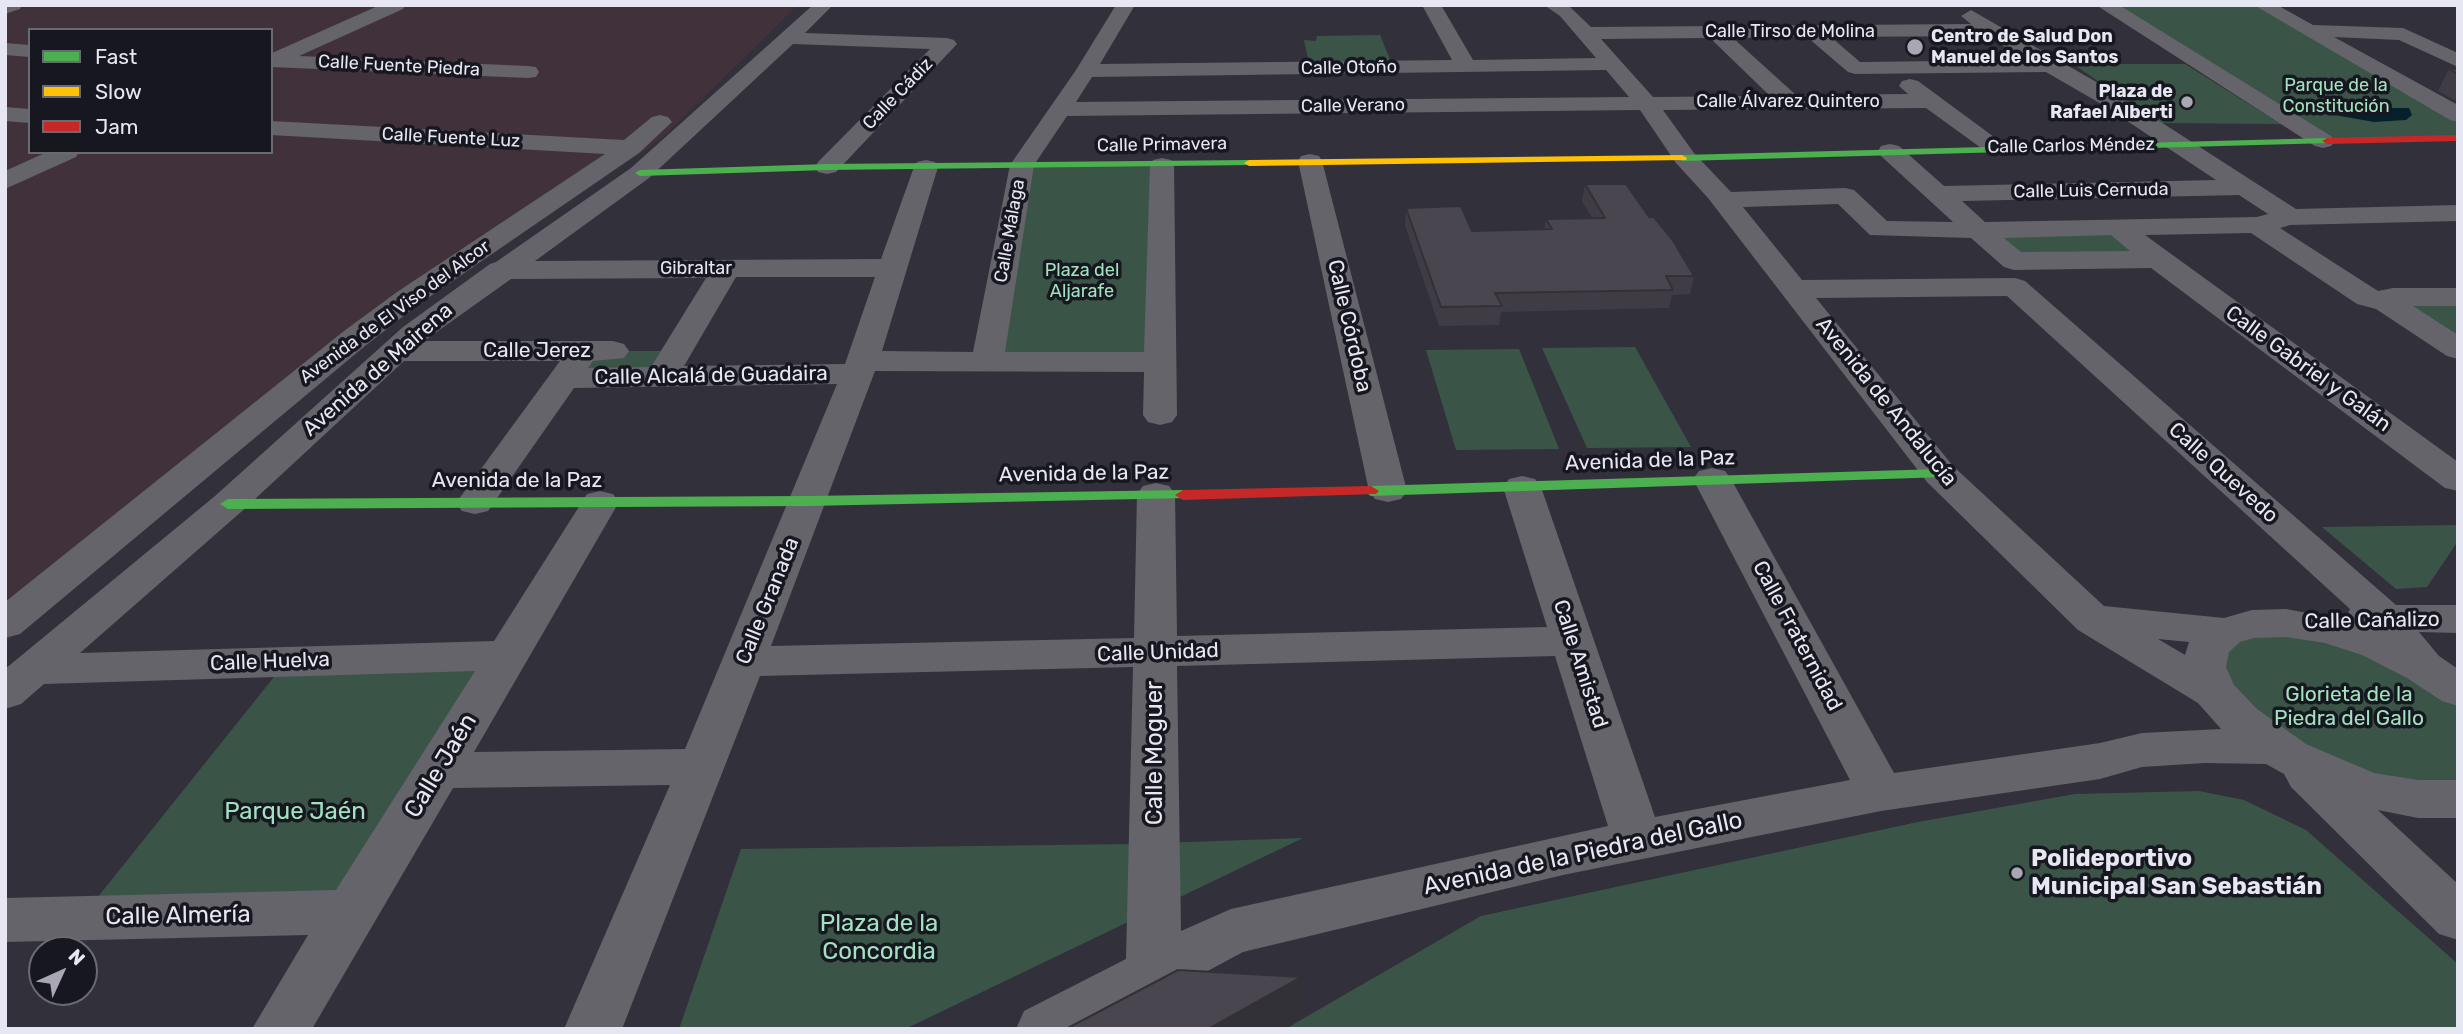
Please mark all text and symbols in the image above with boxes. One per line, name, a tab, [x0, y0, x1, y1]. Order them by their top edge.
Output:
street label: Calle Tirso de Molina	[1705, 21, 1875, 43]
place label: Centro de Salud Don Manuel de los Santos	[1931, 26, 2119, 68]
legend	[28, 28, 273, 154]
marker: Centro de Salud Don Manuel de los Santos	[1905, 37, 1925, 57]
text: Fast	[95, 44, 137, 69]
street label: Calle Fuente Piedra	[318, 51, 480, 81]
street label: Calle Cádiz	[859, 54, 937, 134]
street label: Calle Otoño	[1301, 56, 1397, 80]
park label: Parque de la Constitución	[2282, 75, 2390, 118]
text: Slow	[95, 79, 142, 104]
place label: Plaza de Rafael Alberti	[2050, 81, 2173, 124]
street label: Calle Álvarez Quintero	[1696, 91, 1880, 113]
street label: Calle Verano	[1301, 94, 1405, 118]
marker: Plaza de Rafael Alberti	[2179, 94, 2195, 110]
text: Jam	[95, 114, 139, 139]
street label: Calle Fuente Luz	[381, 124, 521, 152]
street label: Calle Primavera	[1097, 133, 1227, 157]
street label: Calle Carlos Méndez	[1987, 134, 2155, 158]
street label: Calle Málaga	[990, 178, 1030, 284]
street label: Calle Luis Cernuda	[2013, 179, 2169, 203]
street label: Avenida de El Viso del Alcor	[296, 236, 494, 388]
street label: Calle Córdoba	[1322, 257, 1376, 395]
street label: Gibraltar	[660, 258, 732, 280]
park label: Plaza del Aljarafe	[1045, 260, 1119, 302]
street label: Avenida de Mairena	[298, 298, 458, 442]
street label: Calle Gabriel y Galán	[2220, 301, 2396, 437]
street label: Avenida de Andalucía	[1810, 313, 1962, 491]
street label: Calle Jerez	[483, 338, 591, 364]
street label: Calle Alcalá de Guadaira	[594, 361, 828, 391]
street label: Calle Quevedo	[2163, 417, 2283, 529]
street label: Avenida de la Paz	[1564, 445, 1736, 477]
street label: Avenida de la Paz	[999, 460, 1169, 488]
street label: Avenida de la Paz	[432, 468, 602, 494]
street label: Calle Granada	[731, 534, 805, 668]
street label: Calle Fraternidad	[1747, 557, 1847, 715]
street label: Calle Amistad	[1547, 597, 1613, 731]
street label: Calle Cañalizo	[2304, 607, 2440, 635]
street label: Calle Unidad	[1097, 638, 1219, 668]
street label: Calle Huelva	[210, 647, 330, 677]
street label: Calle Moguer	[1141, 681, 1169, 825]
park label: Glorieta de la Piedra del Gallo	[2274, 682, 2424, 732]
street label: Calle Jaén	[399, 709, 483, 823]
park label: Parque Jaén	[224, 798, 366, 826]
street label: Avenida de la Piedra del Gallo	[1421, 806, 1745, 902]
place label: Polideportivo Municipal San Sebastián	[2031, 845, 2322, 901]
marker: Polideportivo Municipal San Sebastián	[2009, 865, 2025, 881]
street label: Calle Almería	[105, 900, 251, 932]
park label: Plaza de la Concordia	[820, 910, 938, 966]
north arrow	[28, 936, 98, 1006]
text: N	[64, 944, 90, 970]

